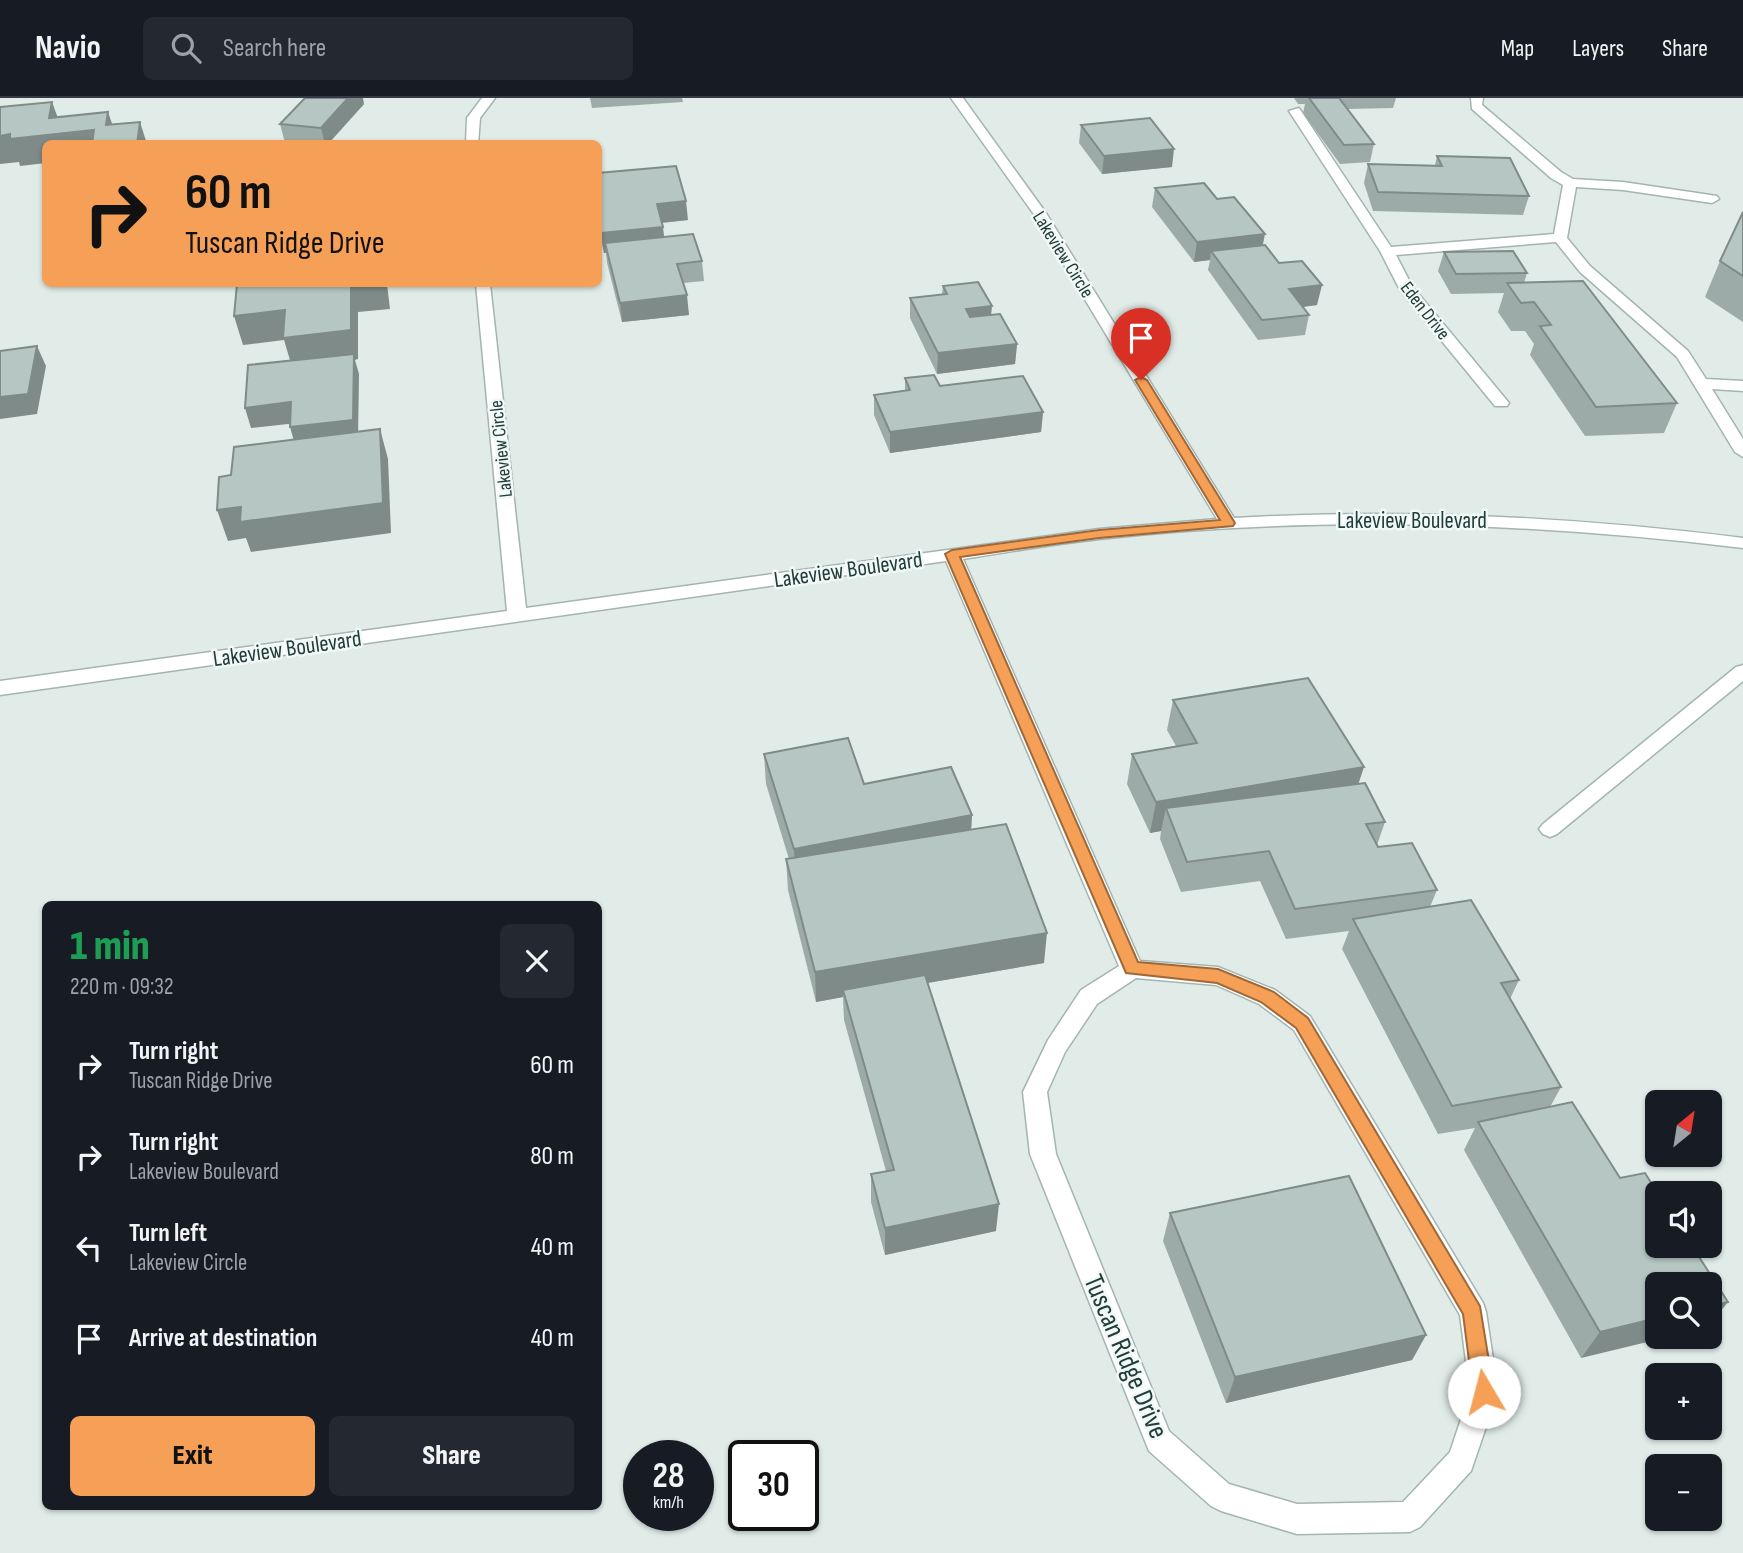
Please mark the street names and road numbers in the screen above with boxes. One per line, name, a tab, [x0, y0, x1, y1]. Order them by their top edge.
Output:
street label: Lakeview Circle	[1027, 207, 1098, 302]
street label: Eden Drive	[1395, 277, 1455, 345]
street label: Lakeview Circle	[485, 399, 518, 499]
street label: Lakeview Boulevard	[1337, 507, 1487, 535]
street label: Lakeview Boulevard	[772, 546, 924, 594]
street label: Lakeview Boulevard	[211, 625, 363, 673]
street label: Tuscan Ridge Drive	[1076, 1270, 1175, 1443]

